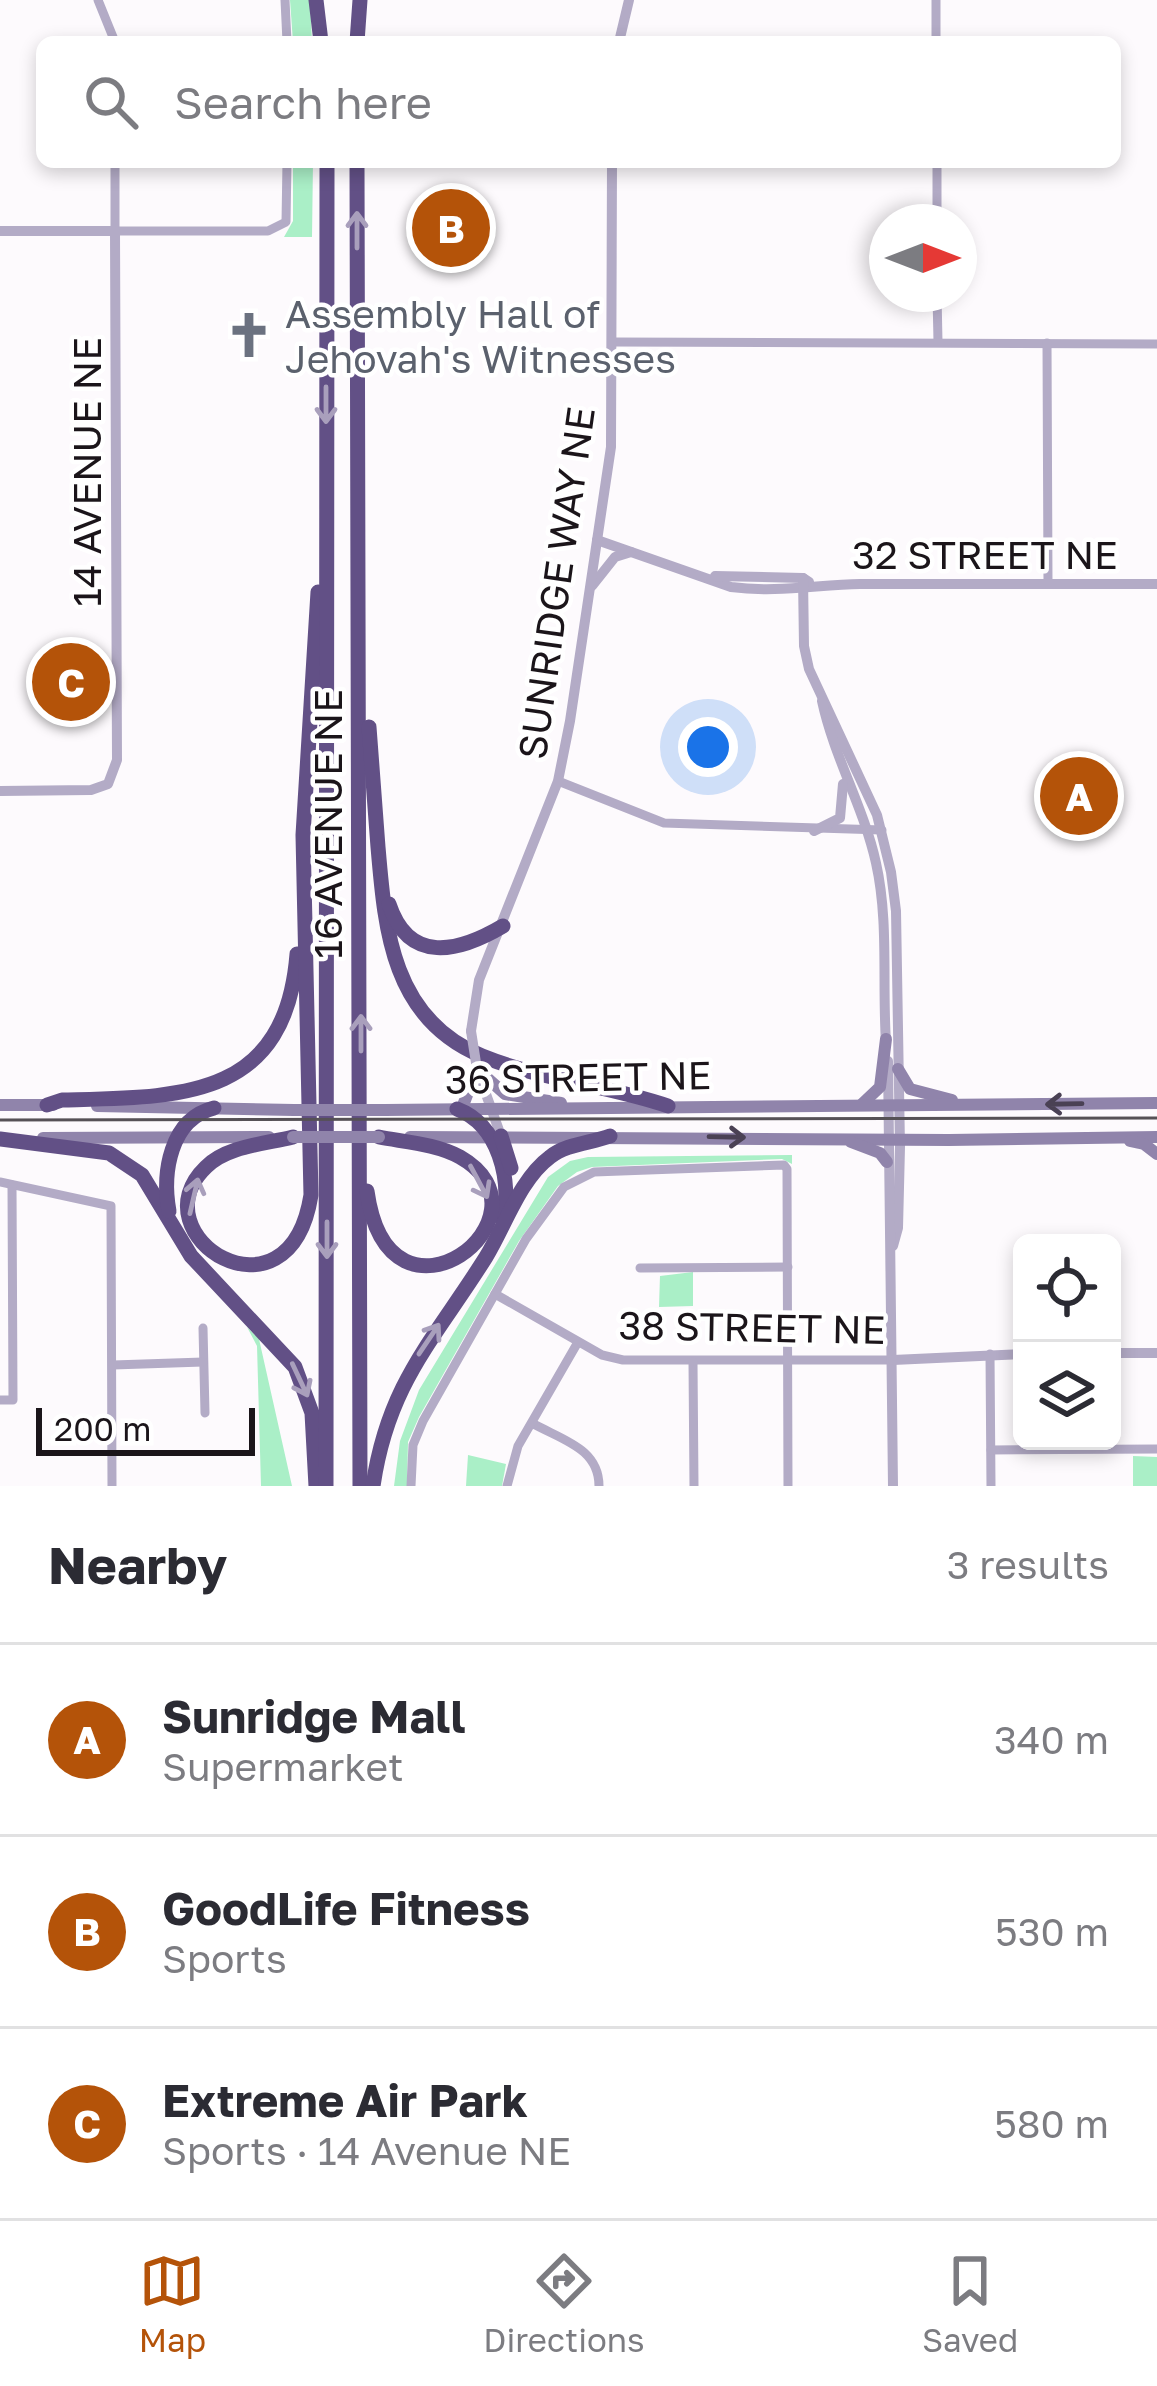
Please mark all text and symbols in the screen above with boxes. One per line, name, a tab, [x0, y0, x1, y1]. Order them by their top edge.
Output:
search box	[36, 36, 1121, 168]
icon: search	[78, 69, 144, 135]
text: Search here	[174, 75, 432, 129]
pin: B	[412, 183, 490, 273]
north arrow	[869, 204, 977, 312]
one-way arrow	[346, 211, 368, 250]
place label: Assembly Hall of Jehovah's Witnesses	[285, 290, 676, 382]
church icon: Assembly Hall of Jehovah's Witnesses	[224, 310, 274, 360]
street label: 14 AVENUE NE	[63, 337, 110, 607]
one-way arrow	[315, 385, 337, 424]
street label: SUNRIDGE WAY NE	[508, 404, 604, 762]
street label: 32 STREET NE	[852, 531, 1118, 578]
pin: C	[32, 637, 110, 727]
street label: 16 AVENUE NE	[304, 689, 351, 959]
your location	[678, 717, 738, 777]
pin: A	[1040, 751, 1118, 841]
one-way arrow	[350, 1014, 372, 1053]
street label: 36 STREET NE	[444, 1051, 712, 1103]
one-way arrow	[1045, 1093, 1084, 1115]
one-way arrow	[707, 1126, 746, 1148]
one-way arrow	[469, 1164, 492, 1200]
one-way arrow	[184, 1177, 207, 1215]
one-way arrow	[316, 1220, 338, 1259]
map controls	[1013, 1234, 1121, 1450]
button: locate	[1013, 1234, 1121, 1342]
street label: 38 STREET NE	[618, 1301, 886, 1353]
one-way arrow	[416, 1323, 441, 1357]
button: layers	[1013, 1342, 1121, 1450]
one-way arrow	[290, 1361, 312, 1397]
scale bar	[36, 1402, 255, 1455]
text: 200 m	[54, 1409, 152, 1448]
text: Nearby	[48, 1534, 227, 1595]
text: 3 results	[947, 1541, 1109, 1588]
text: Sunridge Mall	[162, 1689, 465, 1743]
text: A	[73, 1716, 101, 1763]
text: 340 m	[994, 1716, 1109, 1763]
text: Supermarket	[162, 1743, 404, 1790]
text: GoodLife Fitness	[162, 1881, 530, 1935]
text: B	[73, 1908, 101, 1955]
text: 530 m	[995, 1908, 1109, 1955]
text: Sports	[162, 1935, 287, 1982]
text: Extreme Air Park	[162, 2073, 528, 2127]
text: C	[73, 2100, 101, 2147]
text: 580 m	[994, 2100, 1109, 2147]
text: Sports · 14 Avenue NE	[162, 2127, 571, 2174]
tab: Map	[139, 2248, 206, 2359]
tab: Directions	[483, 2248, 645, 2359]
tab: Saved	[922, 2248, 1018, 2359]

